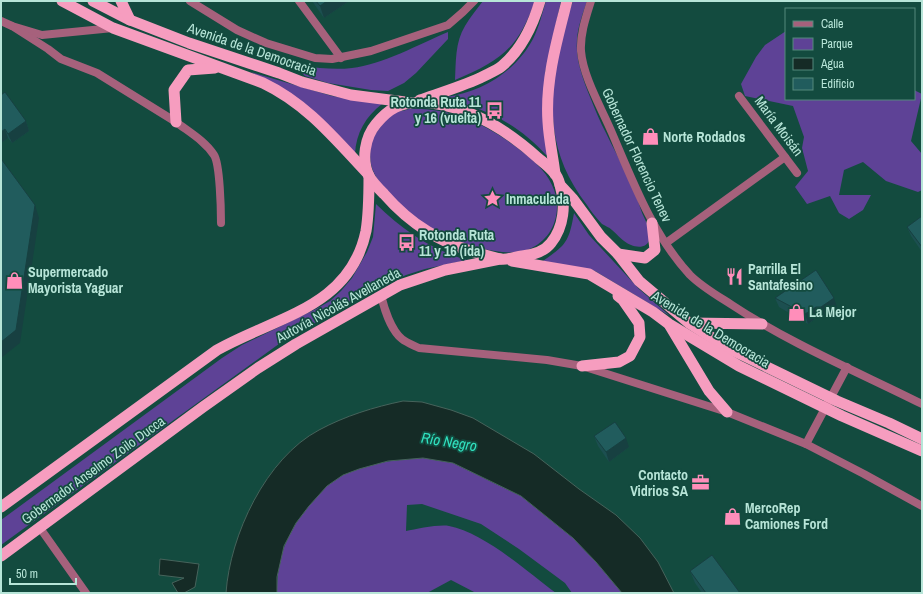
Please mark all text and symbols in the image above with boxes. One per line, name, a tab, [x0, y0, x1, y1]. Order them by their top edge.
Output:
legend	[785, 8, 915, 100]
text: Calle	[821, 16, 843, 32]
street label: Avenida de la Democracia	[184, 18, 319, 80]
text: Parque	[821, 36, 853, 52]
text: Agua	[820, 56, 845, 72]
text: Edificio	[821, 76, 854, 92]
street label: Gobernador Florencio Tenev	[598, 85, 676, 225]
place label: Rotonda Ruta 11 y 16 (vuelta)	[390, 93, 482, 127]
street label: María Moisán	[751, 93, 807, 159]
bus stop icon: Rotonda Ruta 11 y 16 (vuelta)	[484, 100, 504, 120]
shop icon: Norte Rodados	[640, 127, 660, 147]
place label: Norte Rodados	[663, 128, 745, 146]
place icon: Inmaculada	[483, 189, 503, 209]
place label: Inmaculada	[506, 190, 570, 208]
place label: Rotonda Ruta 11 y 16 (ida)	[419, 226, 495, 260]
bus stop icon: Rotonda Ruta 11 y 16 (ida)	[396, 233, 416, 253]
place label: Parrilla El Santafesino	[748, 260, 813, 294]
place label: Supermercado Mayorista Yaguar	[28, 263, 123, 297]
street label: Autovía Nicolás Avellaneda	[272, 263, 404, 347]
restaurant icon: Parrilla El Santafesino	[725, 267, 745, 287]
shop icon: Supermercado Mayorista Yaguar	[5, 270, 25, 290]
street label: Avenida de la Democracia	[648, 286, 774, 372]
shop icon: La Mejor	[786, 302, 806, 322]
place label: La Mejor	[809, 303, 857, 321]
street label: Gobernador Anselmo Zoilo Ducca	[18, 412, 169, 528]
water label: Río Negro	[420, 427, 479, 456]
place label: Contacto Vidrios SA	[630, 466, 689, 500]
office icon: Contacto Vidrios SA	[691, 473, 711, 493]
place label: MercoRep Camiones Ford	[745, 499, 828, 533]
shop icon: MercoRep Camiones Ford	[722, 506, 742, 526]
scale bar	[10, 560, 76, 586]
text: 50 m	[16, 566, 38, 582]

